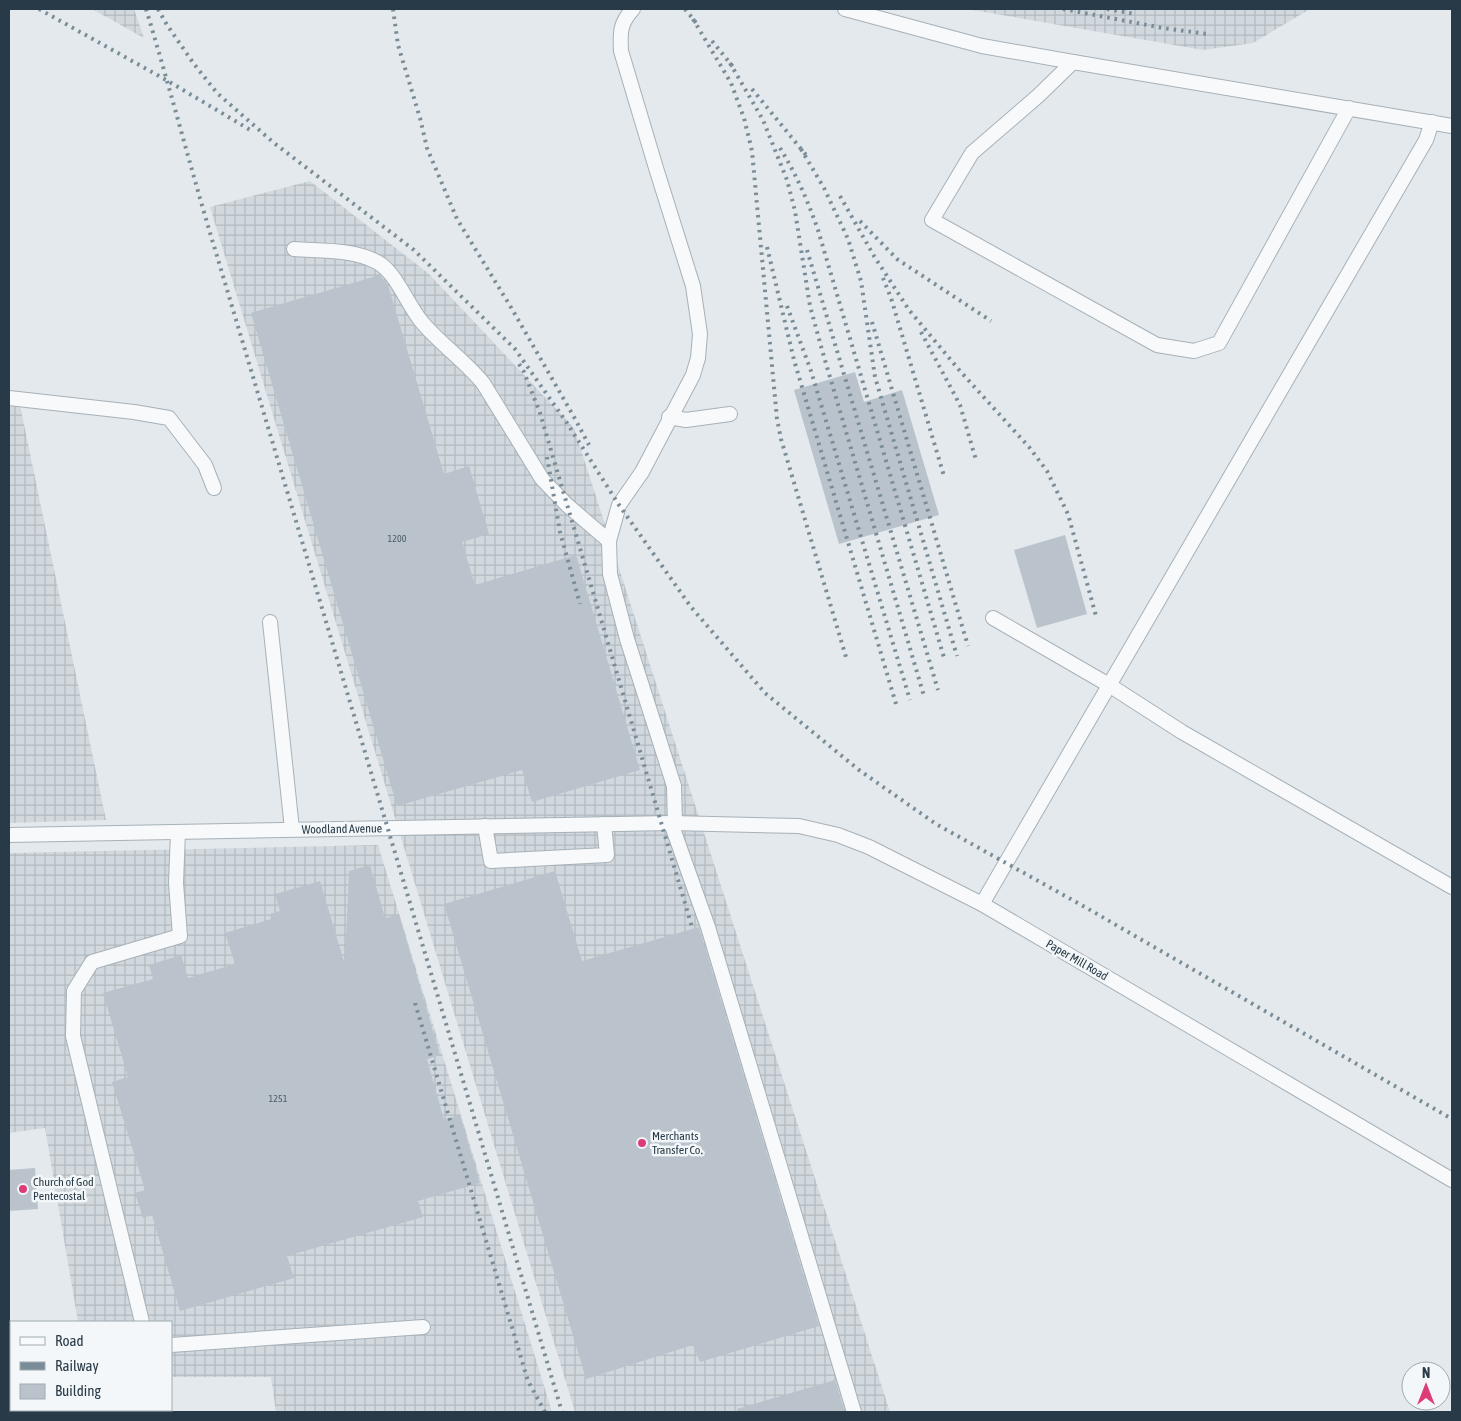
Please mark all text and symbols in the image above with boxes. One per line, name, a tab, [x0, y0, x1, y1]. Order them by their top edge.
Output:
house number: 1200	[388, 533, 407, 544]
street label: Woodland Avenue	[302, 821, 382, 837]
street label: Paper Mill Road	[1044, 937, 1110, 983]
house number: 1251	[269, 1093, 288, 1104]
place label: Merchants Transfer Co.	[652, 1129, 703, 1157]
marker: Merchants Transfer Co.	[636, 1137, 648, 1149]
place label: Church of God Pentecostal	[33, 1175, 94, 1203]
marker: Church of God Pentecostal	[17, 1183, 29, 1195]
legend	[10, 1321, 172, 1411]
text: Road	[55, 1332, 84, 1349]
text: Railway	[55, 1357, 99, 1374]
north arrow	[1401, 1361, 1451, 1411]
text: N	[1422, 1365, 1430, 1381]
text: Building	[55, 1382, 101, 1399]

